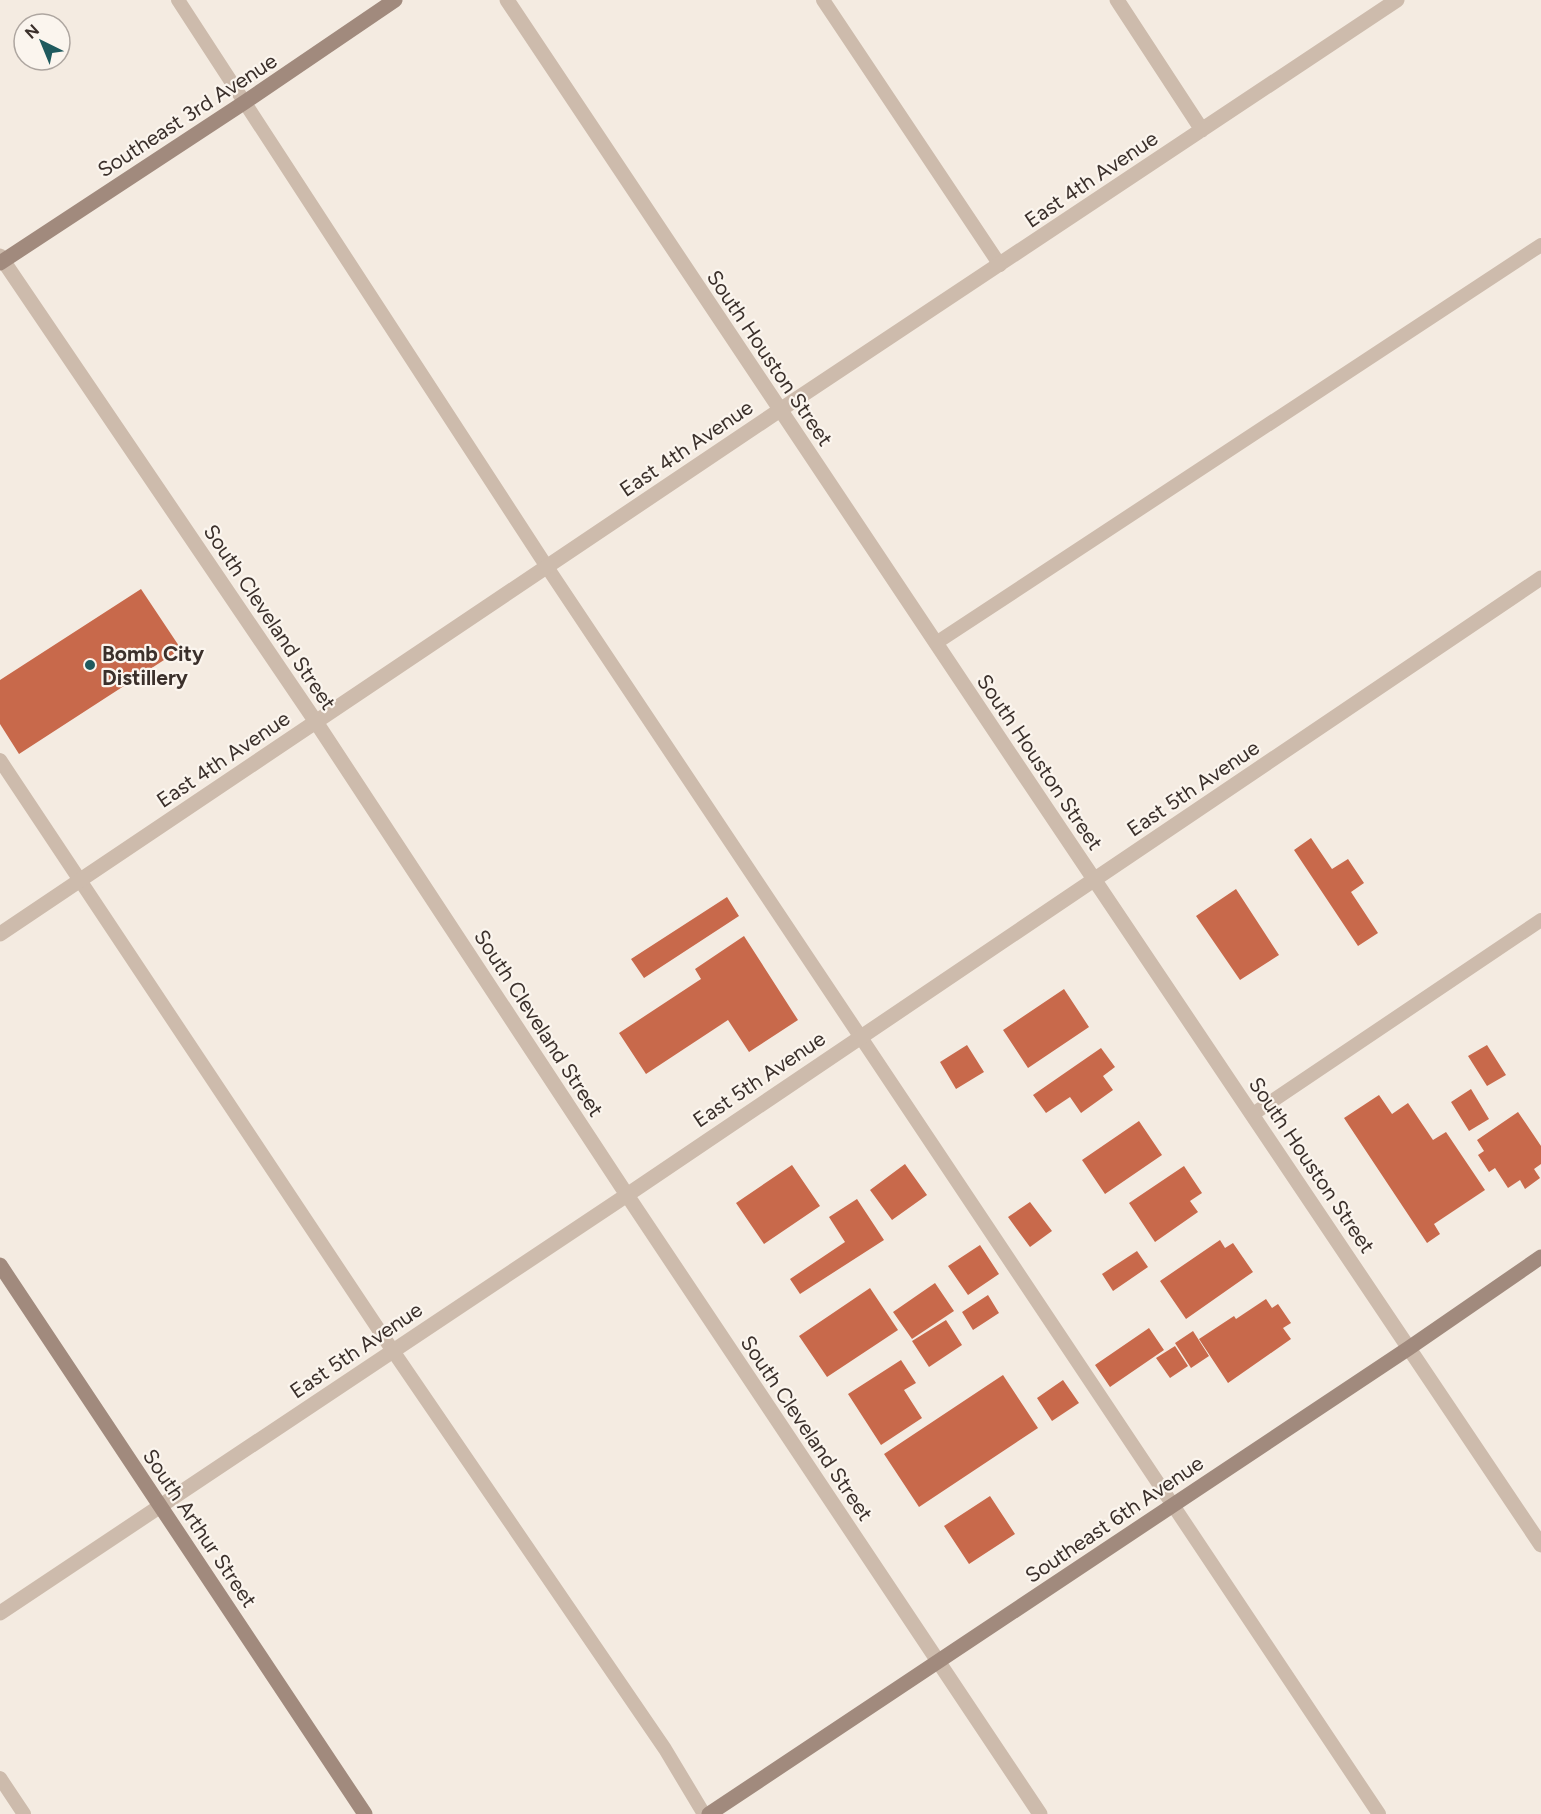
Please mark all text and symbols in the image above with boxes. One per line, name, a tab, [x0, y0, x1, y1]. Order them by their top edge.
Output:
north arrow	[12, 12, 72, 72]
text: N	[21, 20, 43, 43]
street label: Southeast 3rd Avenue	[93, 48, 281, 182]
street label: East 4th Avenue	[1020, 125, 1162, 233]
street label: South Houston Street	[702, 265, 838, 451]
street label: East 4th Avenue	[615, 394, 757, 502]
street label: South Cleveland Street	[199, 520, 341, 714]
place label: Bomb City Distillery	[102, 641, 205, 690]
marker: Bomb City Distillery	[83, 658, 97, 672]
street label: South Houston Street	[972, 669, 1108, 855]
street label: East 4th Avenue	[152, 705, 294, 813]
street label: East 5th Avenue	[1122, 735, 1264, 841]
street label: South Cleveland Street	[469, 925, 609, 1121]
street label: East 5th Avenue	[688, 1026, 830, 1132]
street label: South Houston Street	[1244, 1072, 1380, 1258]
street label: East 5th Avenue	[285, 1297, 427, 1403]
street label: South Cleveland Street	[736, 1331, 878, 1525]
street label: South Arthur Street	[138, 1444, 262, 1612]
street label: Southeast 6th Avenue	[1020, 1450, 1208, 1588]

